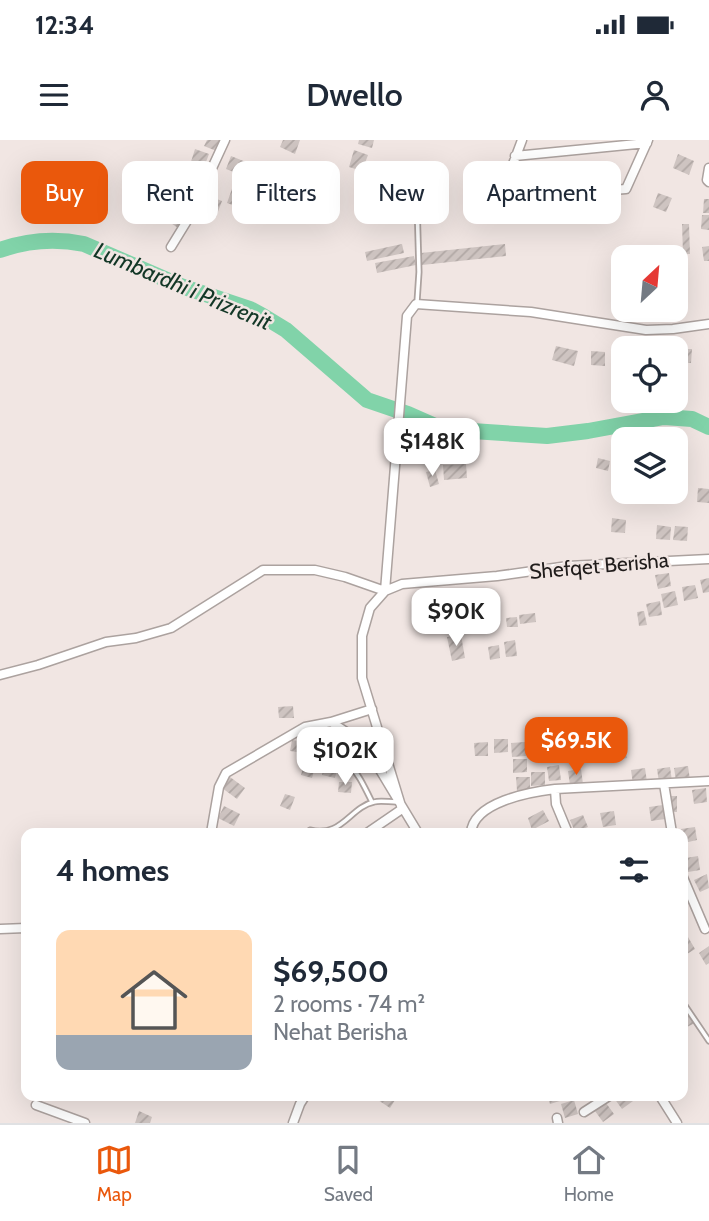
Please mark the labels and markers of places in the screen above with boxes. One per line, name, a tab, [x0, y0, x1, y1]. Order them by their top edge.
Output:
pin: $148K	[383, 418, 481, 478]
pin: $90K	[415, 588, 497, 648]
pin: $69.5K	[519, 718, 633, 777]
pin: $102K	[296, 728, 394, 787]

